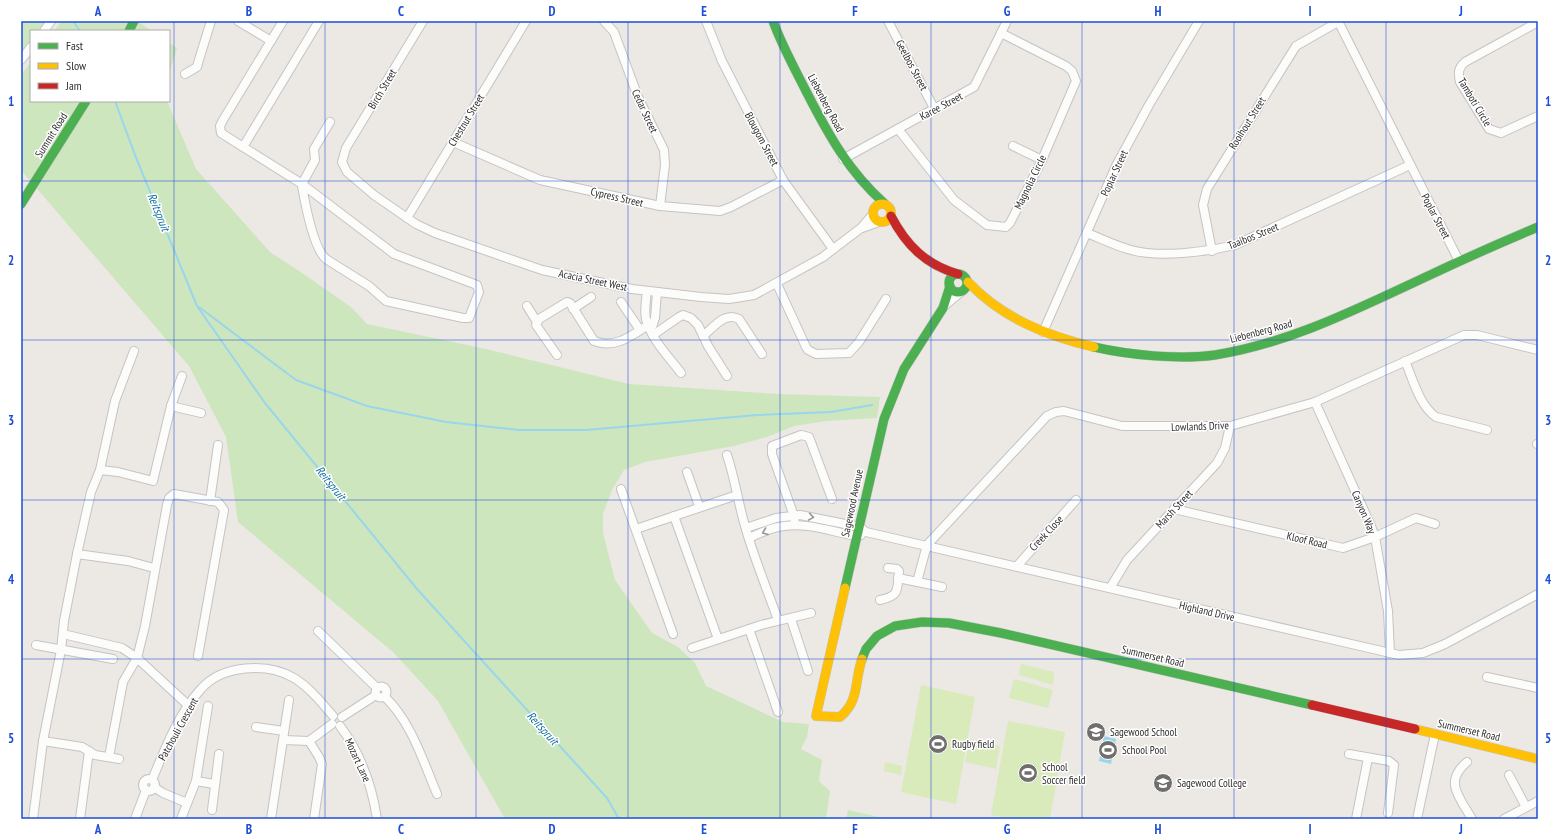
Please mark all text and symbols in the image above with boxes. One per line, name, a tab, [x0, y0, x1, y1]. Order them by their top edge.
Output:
text: A	[94, 3, 102, 20]
text: B	[246, 3, 252, 20]
text: C	[398, 3, 404, 20]
text: D	[549, 3, 556, 20]
text: E	[701, 3, 707, 20]
text: F	[852, 3, 858, 20]
text: G	[1004, 3, 1011, 20]
text: H	[1155, 3, 1162, 20]
text: I	[1308, 3, 1312, 20]
text: J	[1458, 3, 1463, 20]
legend	[30, 30, 170, 102]
street label: Geelbos Street	[893, 37, 931, 93]
text: Fast	[66, 38, 84, 53]
text: Slow	[66, 58, 87, 73]
street label: Birch Street	[365, 66, 399, 112]
street label: Liebenberg Road	[805, 72, 847, 135]
street label: Tamboti Circle	[1455, 75, 1495, 129]
text: Jam	[65, 78, 82, 93]
street label: Cedar Street	[629, 87, 661, 135]
street label: Karee Street	[917, 89, 965, 123]
street label: Chestnut Street	[445, 91, 487, 149]
text: 1	[8, 93, 14, 110]
text: 1	[1545, 93, 1551, 110]
street label: Rooihout Street	[1225, 94, 1269, 152]
street label: Summit Road	[32, 110, 70, 160]
street label: Blougom Street	[742, 110, 782, 168]
street label: Poplar Street	[1097, 148, 1131, 198]
street label: Magnolia Circle	[1011, 152, 1049, 212]
street label: Cypress Street	[589, 184, 645, 210]
water label: Reitspruit	[145, 191, 174, 235]
street label: Poplar Street	[1418, 191, 1454, 241]
street label: Taaibos Street	[1226, 219, 1280, 253]
text: 2	[8, 252, 14, 269]
text: 2	[1545, 252, 1551, 269]
street label: Acacia Street West	[557, 266, 629, 294]
street label: Liebenberg Road	[1228, 316, 1294, 346]
text: 3	[8, 412, 14, 429]
text: 3	[1545, 412, 1551, 429]
street label: Lowlands Drive	[1171, 418, 1230, 434]
water label: Reitspruit	[313, 463, 350, 505]
street label: Sagewood Avenue	[838, 467, 866, 538]
street label: Marsh Street	[1152, 487, 1196, 531]
street label: Canyon Way	[1349, 488, 1380, 536]
one-way arrow	[808, 512, 814, 521]
street label: Creek Close	[1026, 512, 1066, 554]
one-way arrow	[761, 527, 768, 535]
street label: Kloof Road	[1285, 529, 1329, 552]
text: 4	[8, 571, 15, 588]
text: 4	[1545, 571, 1552, 588]
street label: Highland Drive	[1178, 598, 1237, 624]
street label: Summerset Road	[1120, 642, 1186, 670]
street label: Patchouli Crescent	[155, 695, 201, 763]
water label: Reitspruit	[524, 708, 563, 749]
street label: Summerset Road	[1436, 716, 1502, 744]
school or university icon: Sagewood School	[1085, 721, 1107, 743]
place label: Sagewood School	[1110, 725, 1177, 739]
text: 5	[8, 730, 14, 747]
text: 5	[1545, 730, 1551, 747]
sports icon: Rugby field	[927, 733, 949, 755]
street label: Mozart Lane	[342, 736, 374, 785]
place label: Rugby field	[952, 737, 995, 751]
sports icon: School Pool	[1097, 739, 1119, 761]
place label: School Pool	[1122, 743, 1167, 757]
place label: School Soccer field	[1042, 760, 1086, 787]
sports icon: School Soccer field	[1017, 762, 1039, 784]
school or university icon: Sagewood College	[1152, 772, 1174, 794]
place label: Sagewood College	[1177, 776, 1247, 790]
text: A	[94, 821, 102, 838]
text: B	[246, 821, 252, 838]
text: C	[398, 821, 404, 838]
text: D	[549, 821, 556, 838]
text: E	[701, 821, 707, 838]
text: F	[852, 821, 858, 838]
text: G	[1004, 821, 1011, 838]
text: H	[1155, 821, 1162, 838]
text: I	[1308, 821, 1312, 838]
text: J	[1458, 821, 1463, 838]

